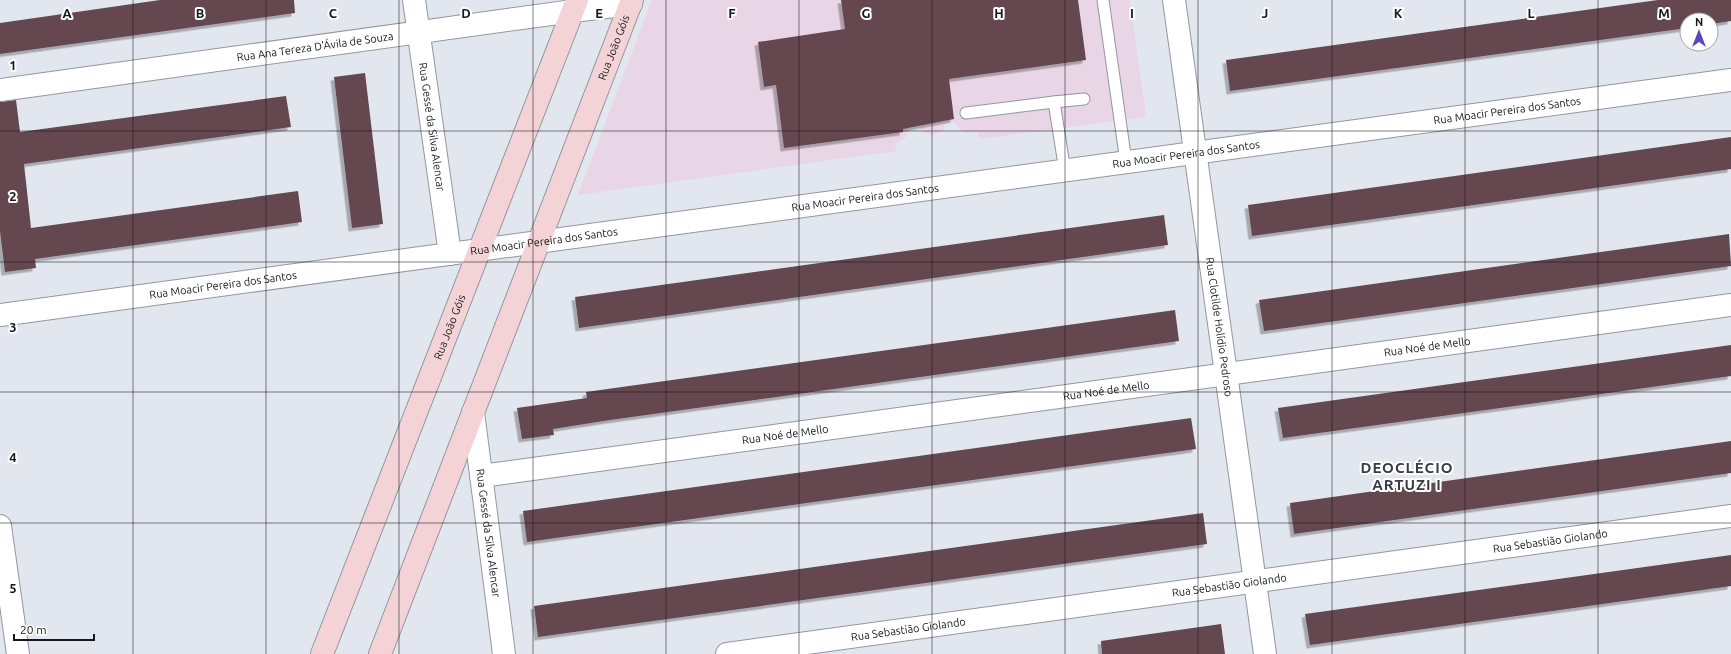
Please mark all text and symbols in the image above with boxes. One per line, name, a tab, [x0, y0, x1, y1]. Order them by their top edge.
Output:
text: A	[62, 6, 72, 20]
text: B	[196, 6, 205, 20]
text: C	[329, 6, 338, 20]
text: D	[461, 6, 471, 20]
text: E	[595, 6, 603, 20]
text: F	[728, 6, 736, 20]
text: G	[862, 6, 871, 20]
text: H	[994, 6, 1004, 20]
text: I	[1130, 6, 1134, 20]
text: J	[1262, 6, 1268, 20]
text: K	[1394, 6, 1403, 20]
text: L	[1527, 6, 1535, 20]
text: M	[1658, 6, 1670, 20]
north arrow	[1679, 12, 1719, 52]
street label: Rua João Góis	[596, 13, 632, 82]
text: N	[1695, 16, 1703, 28]
street label: Rua Ana Tereza D'Ávila de Souza	[236, 30, 394, 63]
text: 1	[9, 58, 17, 72]
street label: Rua Gessé da Silva Alencar	[417, 62, 447, 193]
street label: Rua Moacir Pereira dos Santos	[1433, 94, 1582, 126]
street label: Rua Moacir Pereira dos Santos	[1112, 138, 1261, 170]
street label: Rua Moacir Pereira dos Santos	[791, 182, 940, 214]
text: 2	[9, 189, 17, 203]
street label: Rua Moacir Pereira dos Santos	[470, 225, 619, 257]
street label: Rua Clotilde Holídio Pedroso	[1204, 256, 1235, 397]
street label: Rua Moacir Pereira dos Santos	[148, 269, 298, 301]
street label: Rua João Góis	[431, 292, 468, 361]
text: 3	[9, 320, 17, 334]
street label: Rua Noé de Mello	[1383, 335, 1471, 358]
street label: Rua Noé de Mello	[1062, 379, 1150, 402]
street label: Rua Noé de Mello	[741, 423, 829, 446]
text: 4	[9, 450, 17, 464]
district label: DEOCLÉCIO ARTUZI I	[1360, 459, 1454, 493]
street label: Rua Gessé da Silva Alencar	[474, 468, 503, 599]
street label: Rua Sebastião Giolando	[1492, 527, 1608, 555]
street label: Rua Sebastião Giolando	[1171, 571, 1287, 599]
text: 5	[9, 581, 17, 595]
street label: Rua Sebastião Giolando	[850, 615, 966, 643]
scale bar	[14, 616, 94, 642]
text: 20 m	[20, 623, 47, 636]

